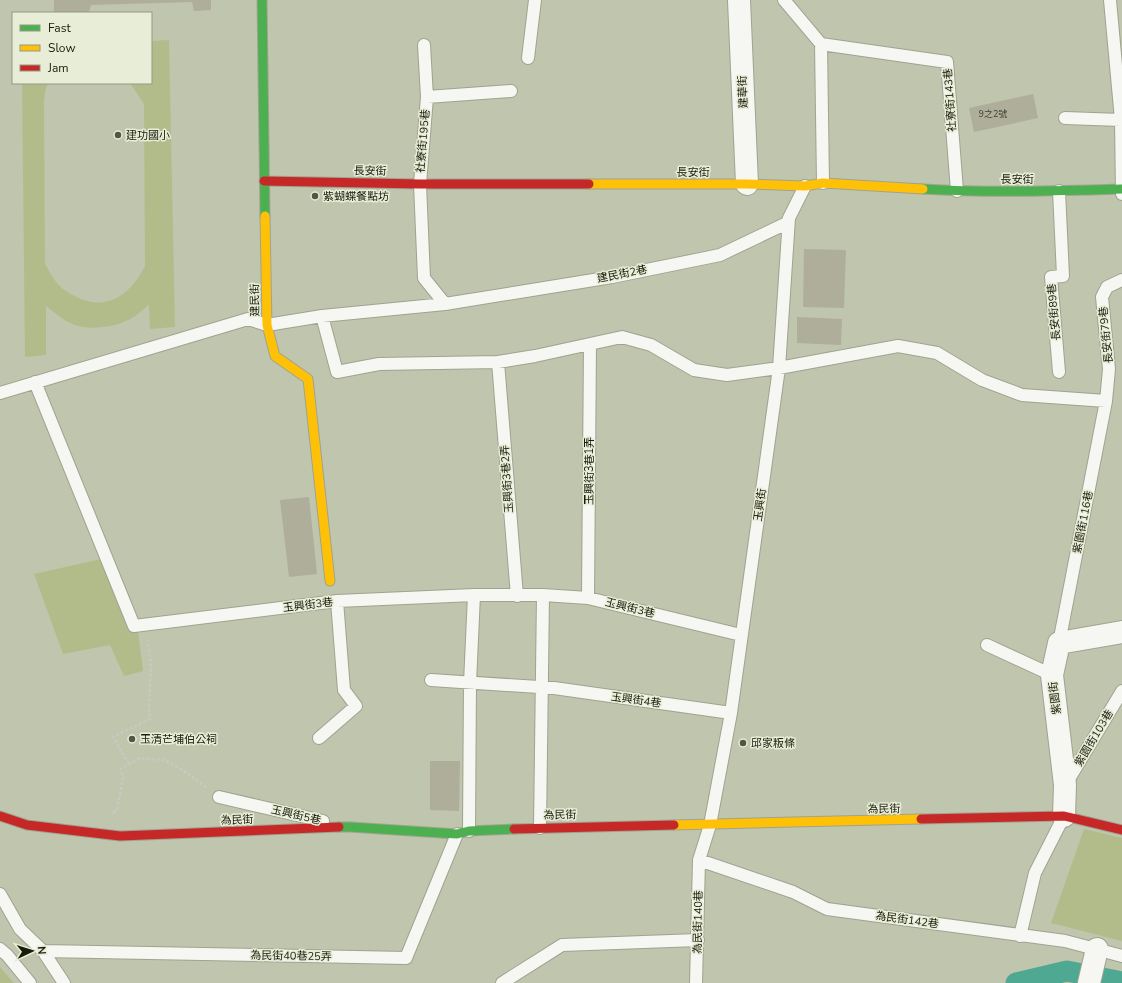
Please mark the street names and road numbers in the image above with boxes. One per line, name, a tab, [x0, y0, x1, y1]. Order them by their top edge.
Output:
street label: 社寮街143巷	[940, 68, 960, 132]
street label: 建華街	[735, 75, 751, 109]
street label: 社寮街195巷	[413, 109, 433, 173]
street label: 長安街	[353, 163, 387, 179]
street label: 長安街	[677, 165, 710, 180]
street label: 長安街	[1001, 172, 1034, 187]
street label: 建民街2巷	[596, 262, 648, 286]
street label: 建民街	[247, 283, 263, 317]
street label: 長安街89巷	[1044, 283, 1064, 341]
street label: 長安街79巷	[1096, 306, 1116, 364]
street label: 玉興街3巷1弄	[582, 437, 597, 505]
street label: 玉興街3巷2弄	[497, 444, 517, 514]
street label: 玉興街	[750, 488, 770, 522]
street label: 紫園街116巷	[1070, 489, 1096, 555]
street label: 玉興街3巷	[282, 594, 334, 616]
street label: 玉興街3巷	[604, 595, 656, 621]
street label: 紫園街	[1046, 681, 1064, 715]
street label: 玉興街4巷	[610, 689, 662, 711]
street label: 紫園街103巷	[1071, 707, 1117, 769]
street label: 為民街	[867, 801, 901, 817]
street label: 玉興街5巷	[270, 802, 322, 828]
street label: 為民街	[543, 807, 577, 823]
street label: 為民街	[220, 812, 254, 828]
street label: 為民街140巷	[690, 890, 706, 954]
street label: 為民街142巷	[874, 908, 940, 932]
street label: 為民街40巷25弄	[250, 948, 332, 964]

